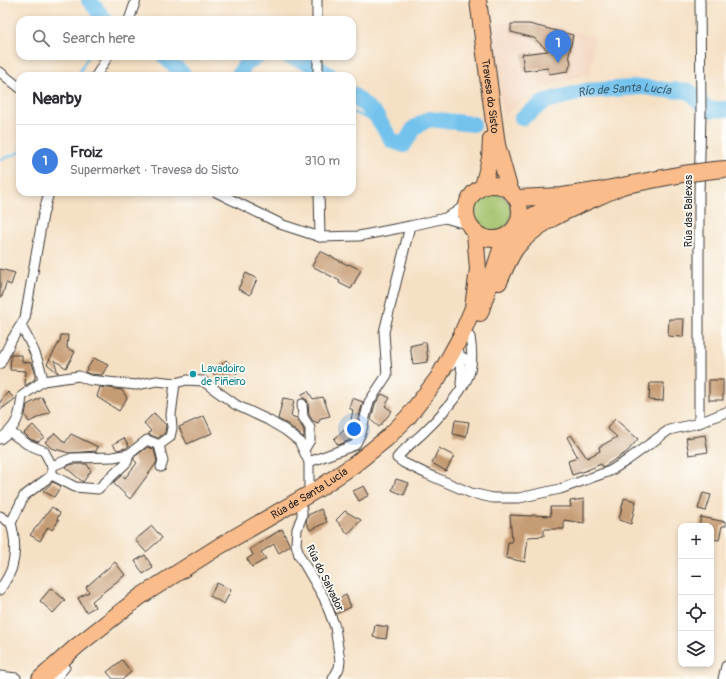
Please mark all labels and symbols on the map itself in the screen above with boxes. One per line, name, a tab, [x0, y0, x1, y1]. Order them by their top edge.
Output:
pin: 1	[545, 30, 571, 63]
street label: Travesa do Sisto	[479, 58, 502, 134]
water label: Río de Santa Lucía	[576, 80, 673, 100]
street label: Rúa das Balexas	[682, 175, 695, 247]
place label: Lavadoiro de Piñeiro	[201, 362, 246, 388]
marker: Lavadoiro de Piñeiro	[188, 369, 198, 379]
your location	[344, 419, 364, 439]
street label: Rúa de Santa Lucía	[268, 464, 350, 521]
street label: Rúa do Salvador	[303, 543, 347, 613]

